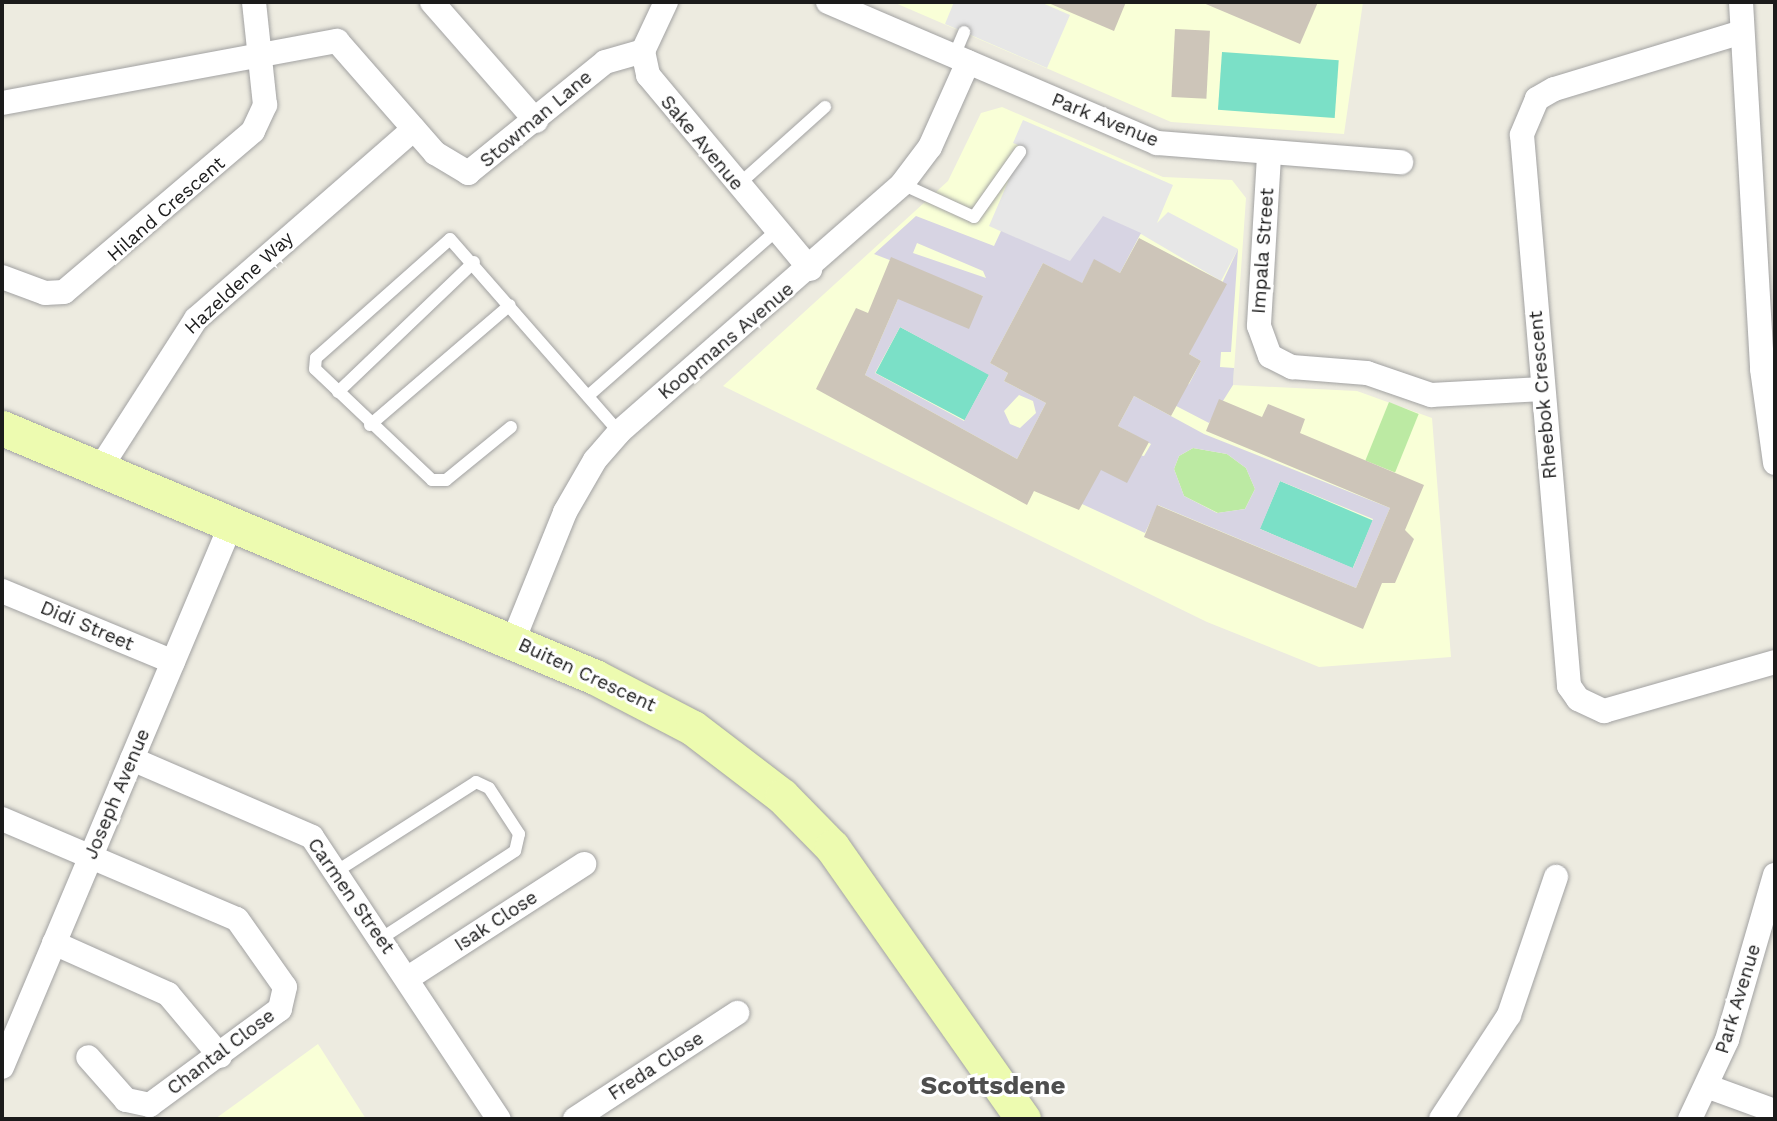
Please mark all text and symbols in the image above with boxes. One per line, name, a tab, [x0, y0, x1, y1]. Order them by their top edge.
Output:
street label: Stowman Lane	[475, 66, 597, 172]
street label: Park Avenue	[1048, 88, 1162, 152]
street label: Sake Avenue	[655, 91, 749, 195]
street label: Hiland Crescent	[103, 152, 229, 266]
street label: Impala Street	[1247, 187, 1279, 315]
street label: Hazeldene Way	[180, 227, 298, 339]
street label: Koopmans Avenue	[653, 277, 799, 405]
street label: Rheebok Crescent	[1524, 310, 1562, 480]
street label: Didi Street	[37, 596, 137, 656]
street label: Buiten Crescent	[515, 633, 659, 717]
street label: Joseph Avenue	[79, 725, 155, 863]
street label: Carmen Street	[303, 834, 399, 958]
street label: Isak Close	[450, 886, 542, 956]
street label: Park Avenue	[1710, 941, 1766, 1057]
street label: Chantal Close	[162, 1004, 280, 1100]
street label: Freda Close	[604, 1027, 708, 1105]
district label: Scottsdene	[920, 1070, 1066, 1102]

